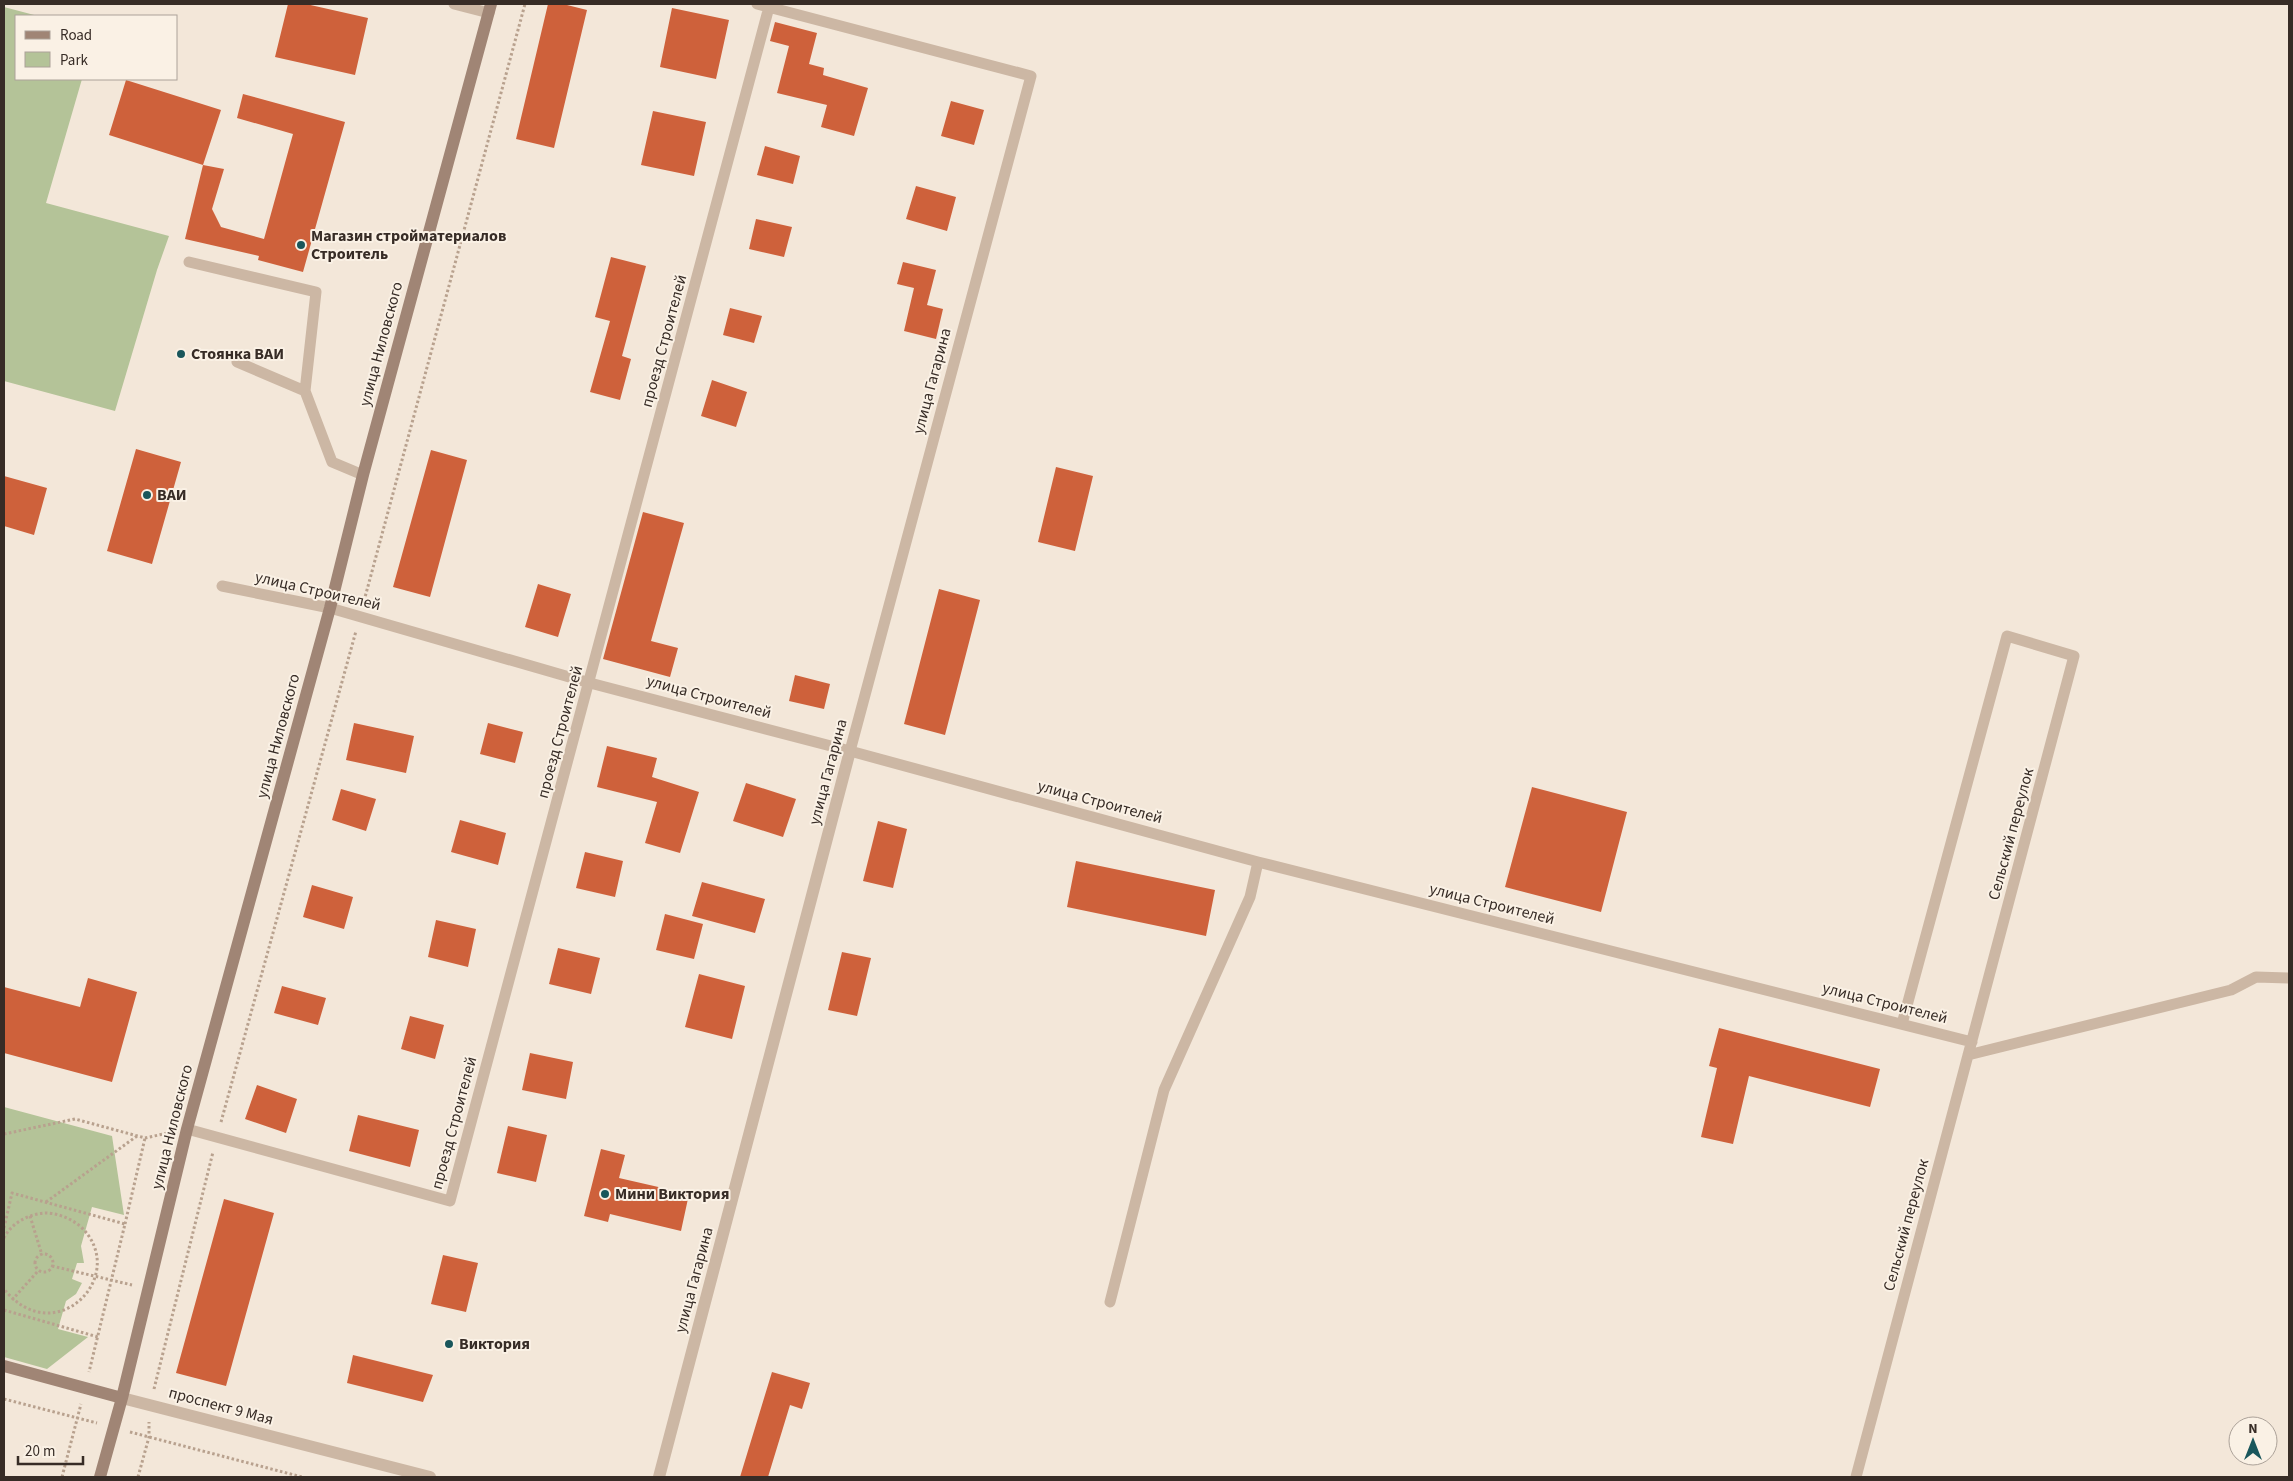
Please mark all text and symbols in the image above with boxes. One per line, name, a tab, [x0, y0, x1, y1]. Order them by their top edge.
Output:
legend	[15, 15, 178, 80]
text: Road	[60, 25, 92, 46]
text: Park	[60, 50, 89, 71]
place label: Магазин стройматериалов Строитель	[311, 225, 506, 265]
marker: Магазин стройматериалов Строитель	[295, 239, 307, 251]
street label: проезд Строителей	[636, 272, 692, 410]
street label: улица Ниловского	[354, 279, 408, 409]
street label: улица Гагарина	[907, 326, 957, 436]
place label: Стоянка ВАИ	[191, 343, 284, 365]
marker: Стоянка ВАИ	[175, 348, 187, 360]
place label: ВАИ	[157, 484, 187, 506]
marker: ВАИ	[141, 489, 153, 501]
street label: улица Строителей	[253, 566, 383, 616]
street label: проезд Строителей	[532, 663, 588, 801]
street label: улица Строителей	[644, 670, 774, 724]
street label: улица Ниловского	[251, 671, 305, 801]
street label: улица Гагарина	[803, 717, 853, 827]
street label: Сельский переулок	[1983, 765, 2039, 903]
street label: улица Строителей	[1035, 775, 1165, 829]
street label: улица Строителей	[1427, 878, 1557, 930]
street label: улица Строителей	[1820, 977, 1950, 1029]
street label: проезд Строителей	[426, 1054, 482, 1192]
street label: улица Ниловского	[146, 1062, 198, 1192]
street label: Сельский переулок	[1878, 1156, 1934, 1294]
place label: Мини Виктория	[615, 1183, 729, 1205]
marker: Мини Виктория	[599, 1188, 611, 1200]
street label: улица Гагарина	[669, 1225, 719, 1335]
place label: Виктория	[459, 1333, 530, 1355]
marker: Виктория	[443, 1338, 455, 1350]
street label: проспект 9 Мая	[166, 1381, 276, 1431]
north arrow	[2228, 1416, 2278, 1466]
text: N	[2248, 1419, 2258, 1439]
scale bar	[18, 1434, 82, 1466]
text: 20 m	[25, 1441, 55, 1462]

